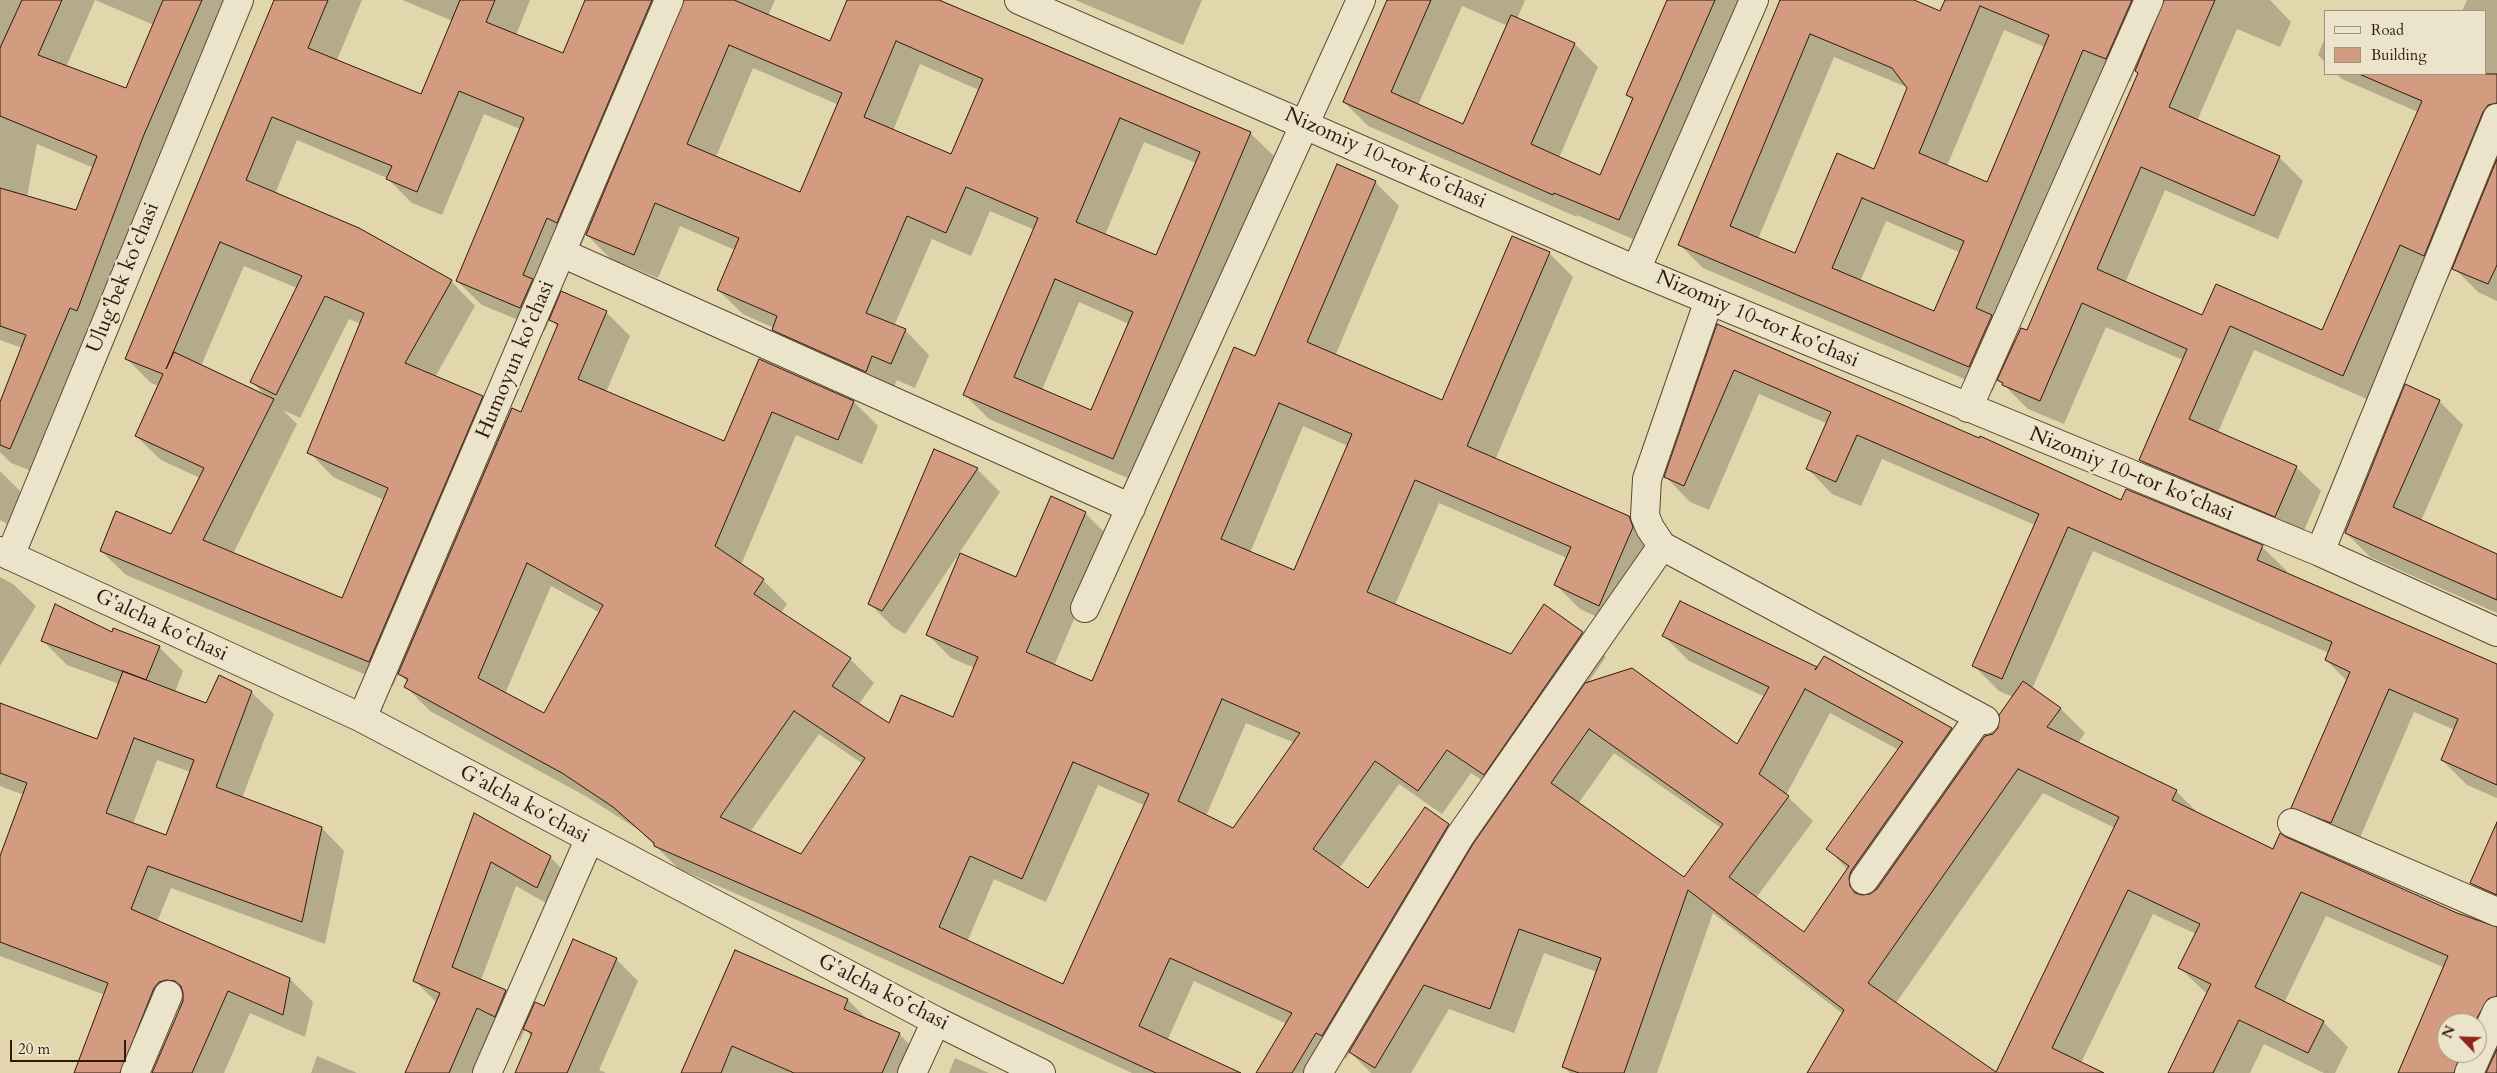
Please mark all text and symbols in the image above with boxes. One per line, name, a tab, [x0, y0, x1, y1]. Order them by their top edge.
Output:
legend	[2324, 10, 2487, 75]
text: Road	[2371, 20, 2404, 40]
text: Building	[2371, 45, 2427, 65]
street label: Nizomiy 10-tor koʻchasi	[1280, 103, 1490, 215]
street label: Ulugʻbek koʻchasi	[82, 199, 166, 357]
street label: Nizomiy 10-tor koʻchasi	[1652, 266, 1862, 374]
street label: Humoyun koʻchasi	[471, 277, 561, 443]
street label: Nizomiy 10-tor koʻchasi	[2025, 422, 2237, 528]
street label: Gʻalcha koʻchasi	[91, 584, 231, 668]
street label: Gʻalcha koʻchasi	[455, 760, 593, 850]
street label: Gʻalcha koʻchasi	[813, 949, 953, 1037]
north arrow	[2437, 1013, 2487, 1063]
text: N	[2438, 1023, 2460, 1042]
scale bar	[12, 1030, 129, 1062]
text: 20 m	[18, 1039, 50, 1059]

